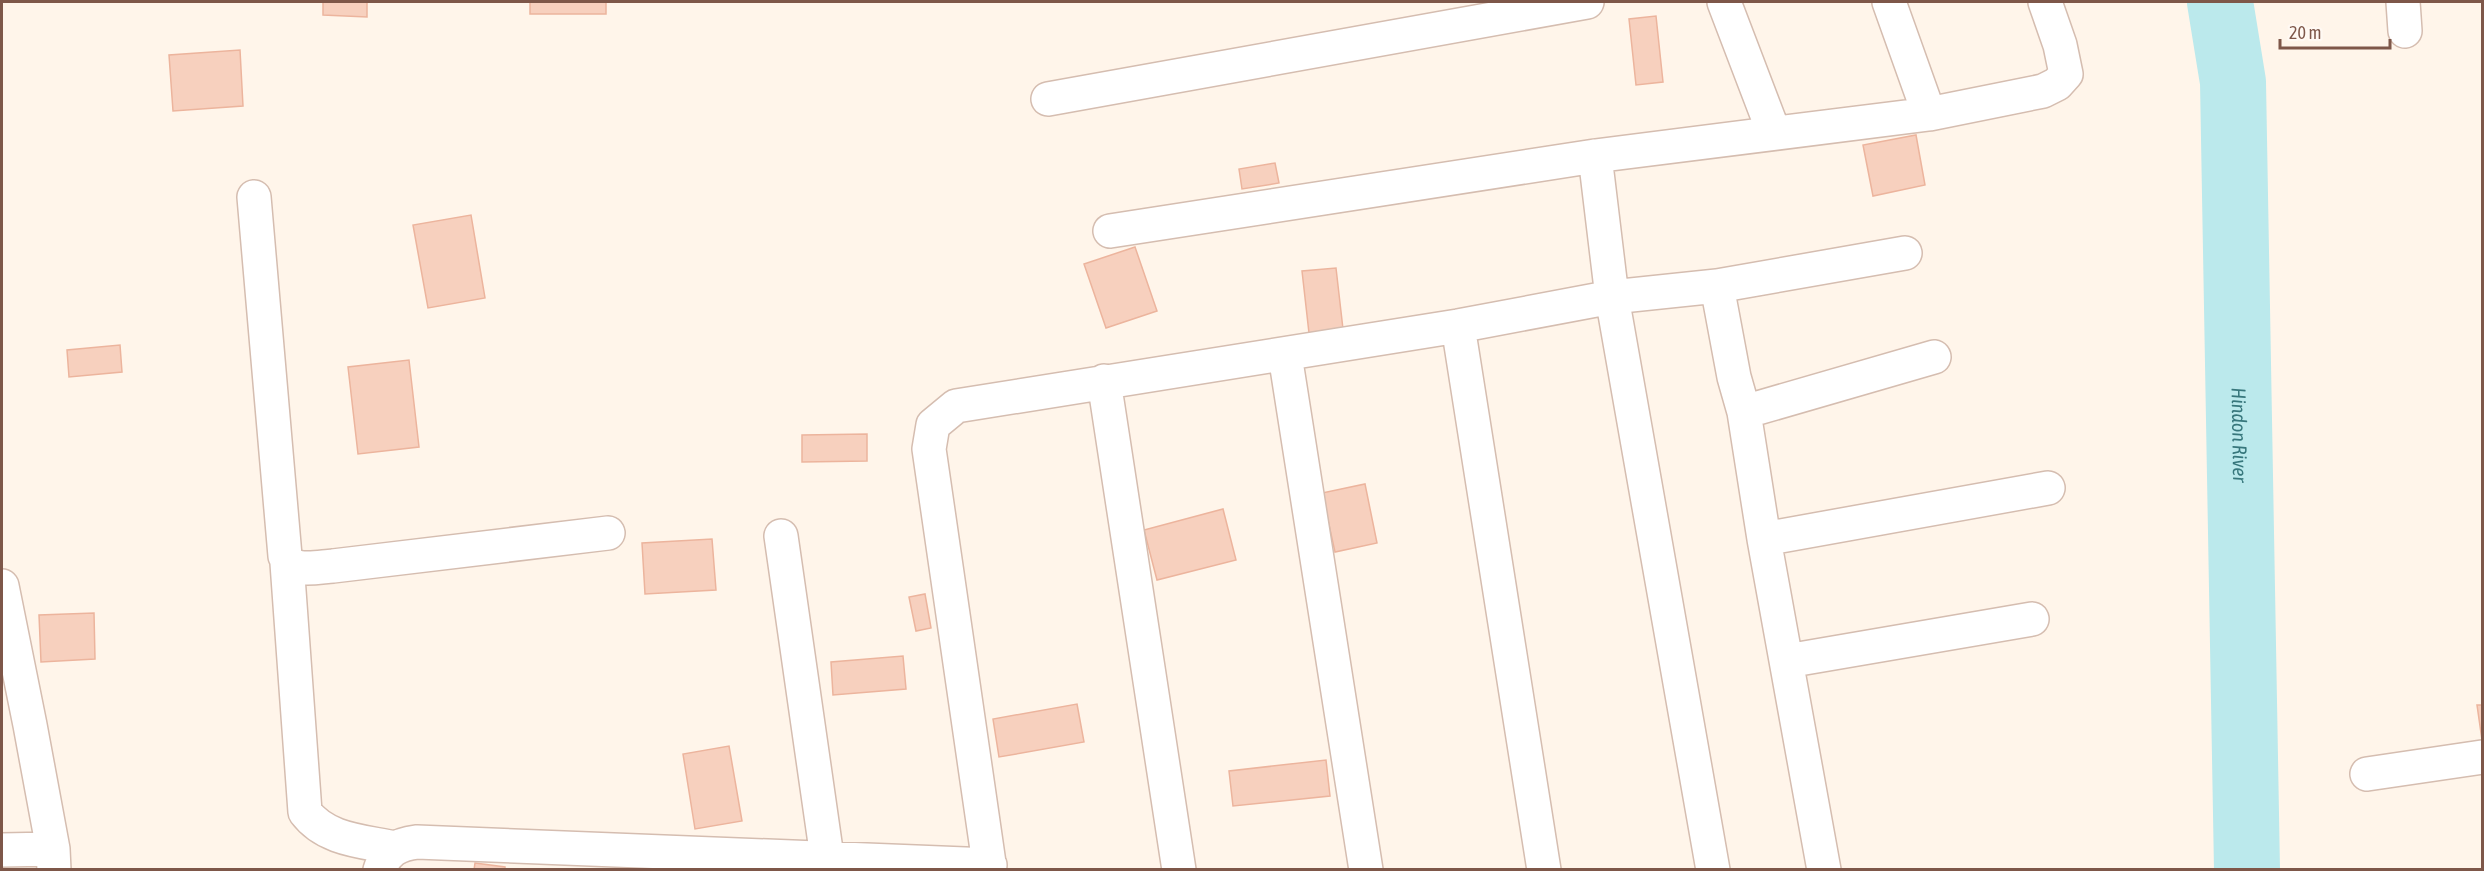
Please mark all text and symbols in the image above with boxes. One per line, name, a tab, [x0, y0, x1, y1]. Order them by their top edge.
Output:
scale bar	[2280, 12, 2390, 50]
text: 20 m	[2289, 22, 2321, 43]
water label: Hindon River	[2227, 387, 2252, 484]

